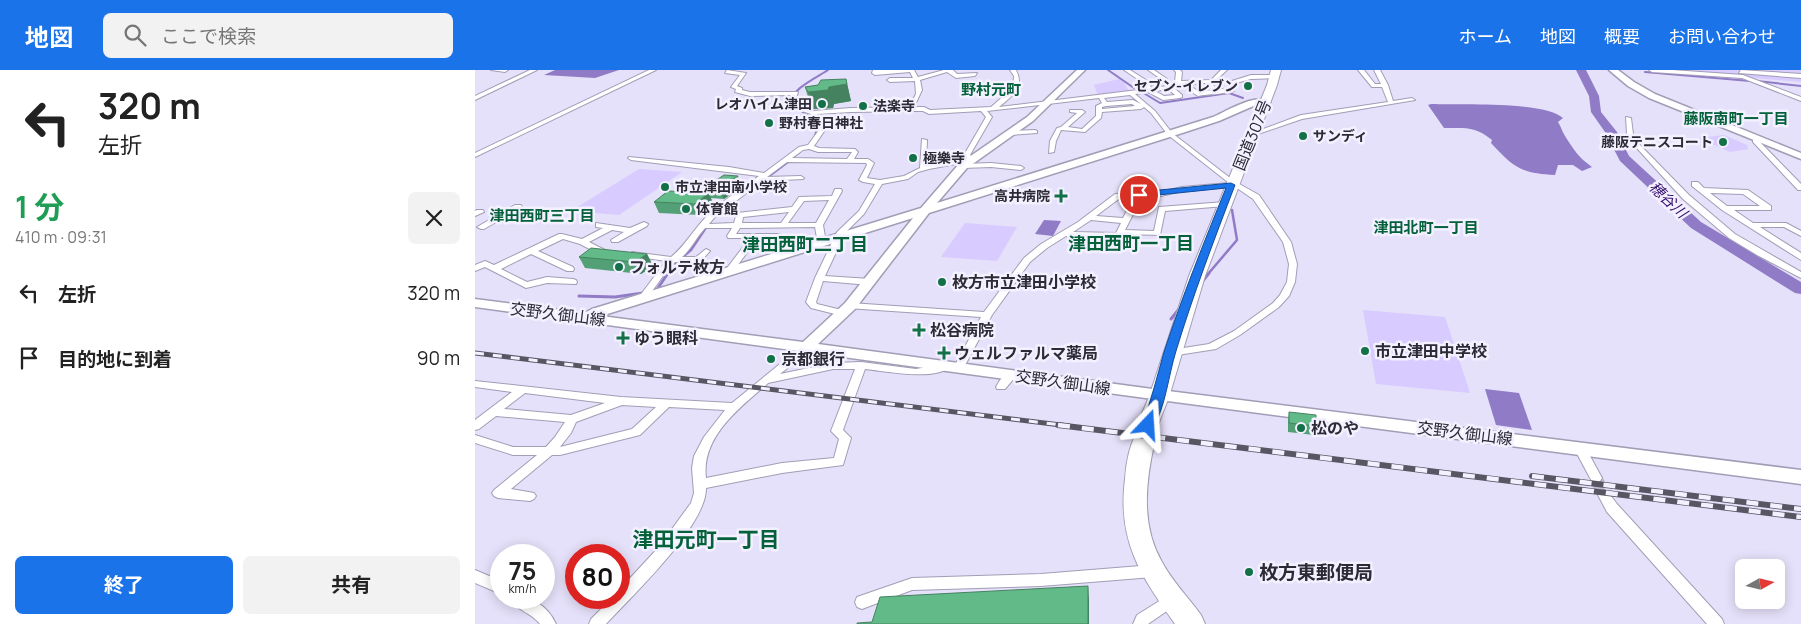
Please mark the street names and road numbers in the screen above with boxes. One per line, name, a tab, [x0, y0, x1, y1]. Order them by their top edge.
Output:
street label: 国道307号	[1228, 96, 1276, 174]
street label: 交野久御山線	[509, 297, 607, 331]
street label: 交野久御山線	[1014, 364, 1112, 400]
street label: 交野久御山線	[1416, 416, 1514, 450]

